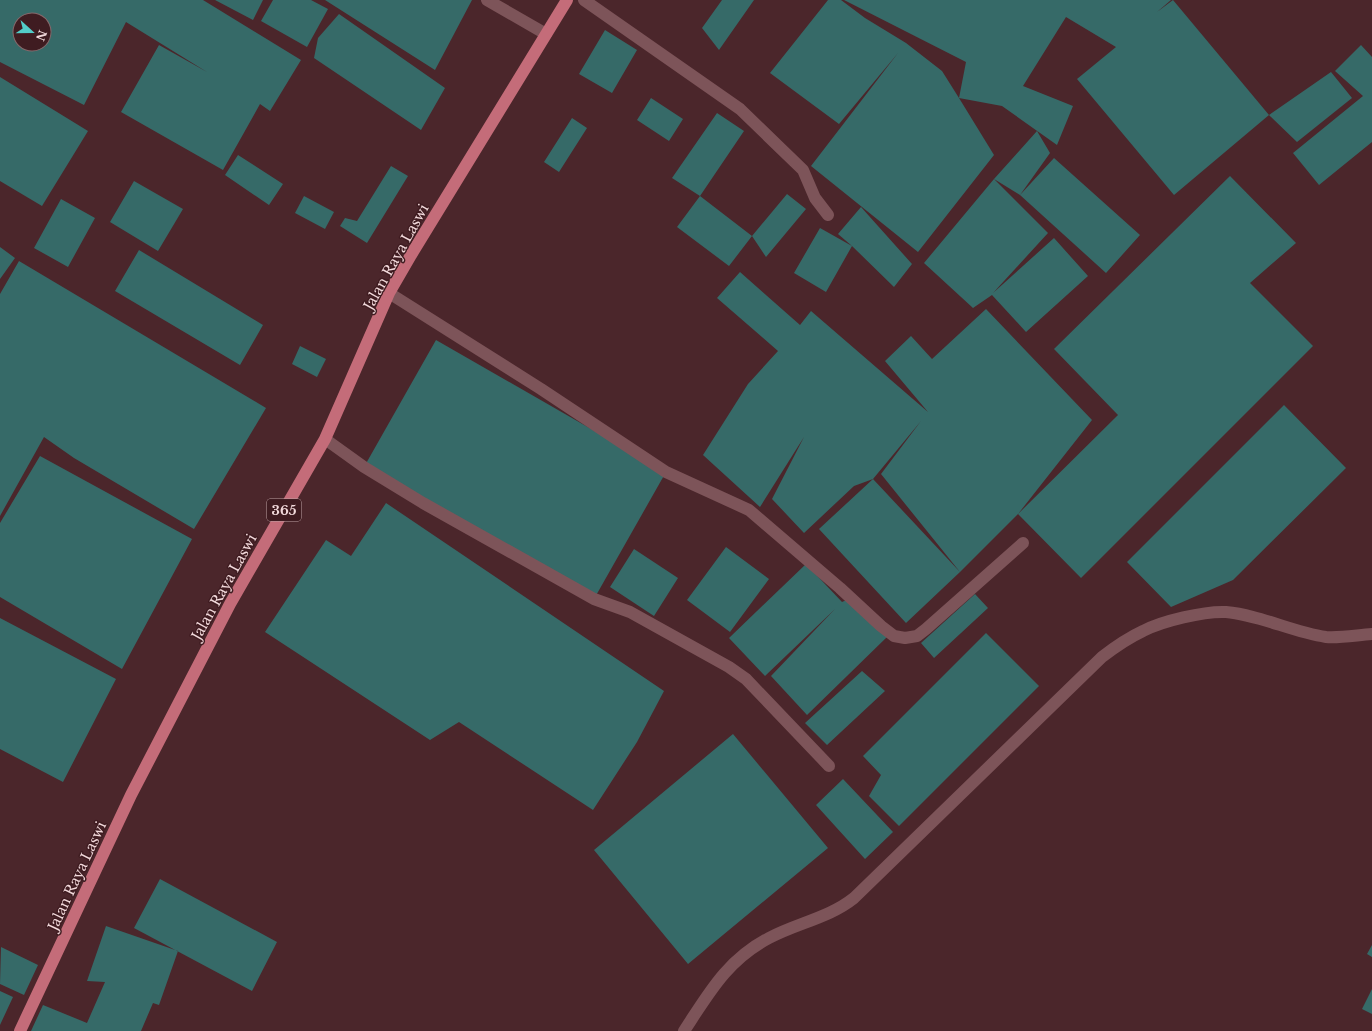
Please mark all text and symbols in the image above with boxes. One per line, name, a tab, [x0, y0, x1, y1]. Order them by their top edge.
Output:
north arrow	[12, 12, 52, 52]
text: N	[33, 28, 50, 44]
street label: Jalan Raya Laswi	[358, 201, 433, 315]
road number: 365	[267, 499, 301, 521]
street label: Jalan Raya Laswi	[186, 531, 261, 645]
street label: Jalan Raya Laswi	[43, 818, 110, 935]

